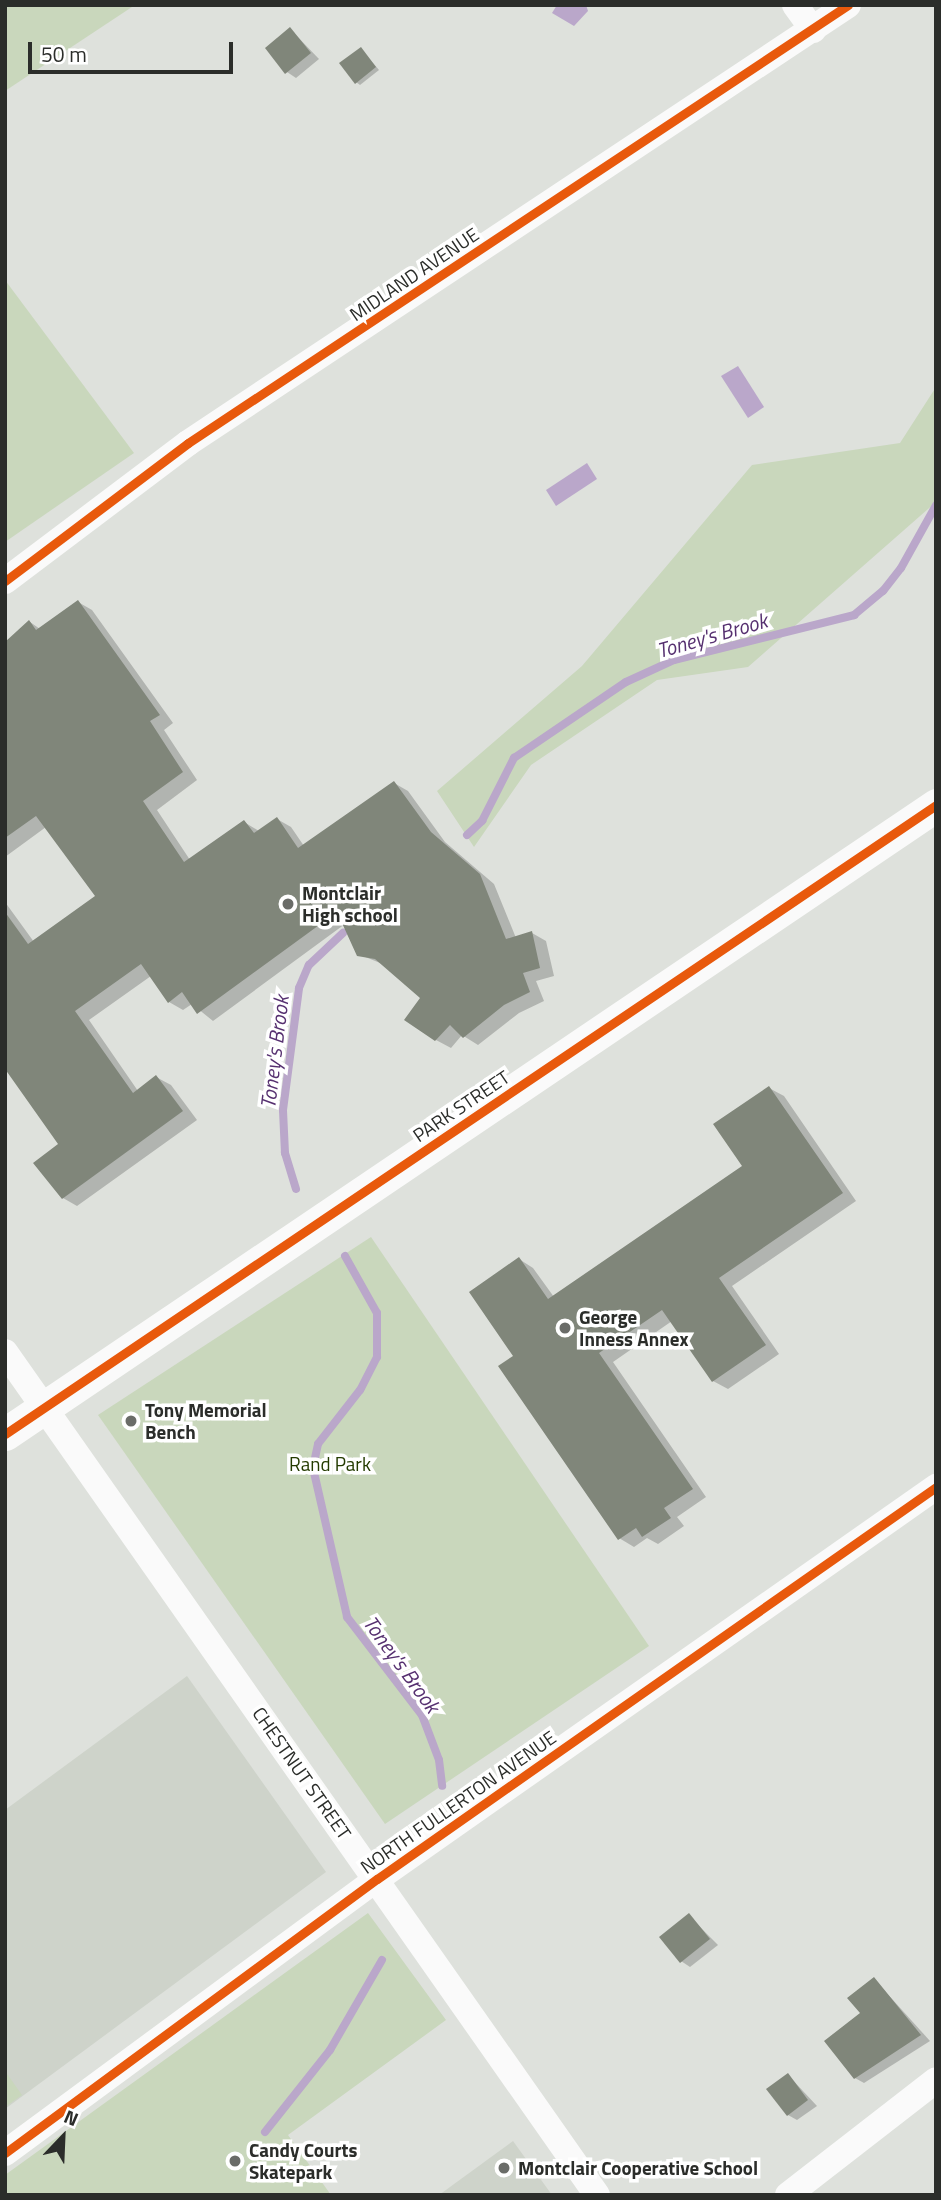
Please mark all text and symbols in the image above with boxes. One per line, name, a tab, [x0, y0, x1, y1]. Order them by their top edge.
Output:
scale bar	[32, 28, 236, 72]
text: 50 m	[41, 38, 87, 70]
street label: MIDLAND AVENUE	[345, 222, 483, 326]
water label: Toney's Brook	[654, 607, 770, 663]
place label: Montclair High school	[302, 882, 398, 926]
marker: Montclair High school	[280, 896, 296, 912]
water label: Toney's Brook	[255, 994, 293, 1110]
street label: PARK STREET	[408, 1065, 514, 1147]
place label: George Inness Annex	[579, 1306, 688, 1350]
marker: George Inness Annex	[557, 1320, 573, 1336]
place label: Tony Memorial Bench	[145, 1399, 267, 1443]
marker: Tony Memorial Bench	[123, 1413, 139, 1429]
park label: Rand Park	[289, 1453, 371, 1475]
water label: Toney's Brook	[358, 1611, 446, 1717]
street label: CHESTNUT STREET	[248, 1703, 356, 1843]
street label: NORTH FULLERTON AVENUE	[356, 1726, 560, 1878]
text: N	[60, 2101, 83, 2133]
north arrow	[28, 2102, 98, 2172]
place label: Candy Courts Skatepark	[249, 2139, 357, 2183]
marker: Candy Courts Skatepark	[227, 2153, 243, 2169]
place label: Montclair Cooperative School	[518, 2157, 758, 2179]
marker: Montclair Cooperative School	[496, 2160, 512, 2176]

